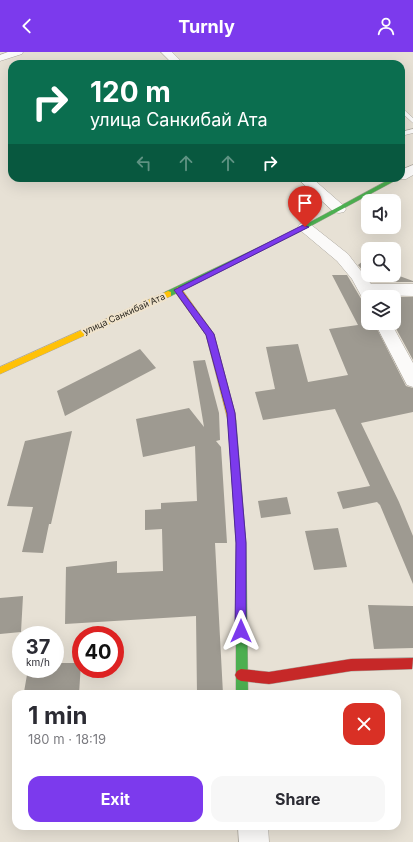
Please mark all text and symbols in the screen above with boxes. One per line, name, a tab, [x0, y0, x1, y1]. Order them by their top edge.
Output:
icon: back	[16, 15, 38, 37]
icon: person	[375, 15, 397, 37]
text: Turnly	[178, 16, 235, 37]
text: 120 m	[90, 75, 171, 109]
icon: right	[24, 76, 76, 128]
text: улица Санкибай Ата	[90, 109, 268, 130]
icon: left	[133, 152, 155, 174]
icon: ahead	[175, 152, 197, 174]
icon: ahead	[217, 152, 239, 174]
icon: right	[259, 152, 281, 174]
pin	[288, 186, 322, 227]
icon: arrive	[294, 192, 316, 214]
map controls	[361, 194, 401, 330]
button: sound	[361, 194, 401, 234]
button: search	[361, 242, 401, 282]
street label: улица Санкибай Ата	[81, 290, 167, 337]
button: layers	[361, 290, 401, 330]
position arrow	[220, 610, 262, 652]
speed limit sign: 40	[72, 626, 124, 678]
text: 37	[26, 635, 50, 659]
text: km/h	[26, 656, 50, 668]
text: 1 min	[28, 701, 87, 730]
button: close	[343, 703, 385, 745]
text: 180 m · 18:19	[28, 731, 106, 747]
button: Exit	[28, 776, 203, 822]
button: Share	[211, 776, 385, 822]

